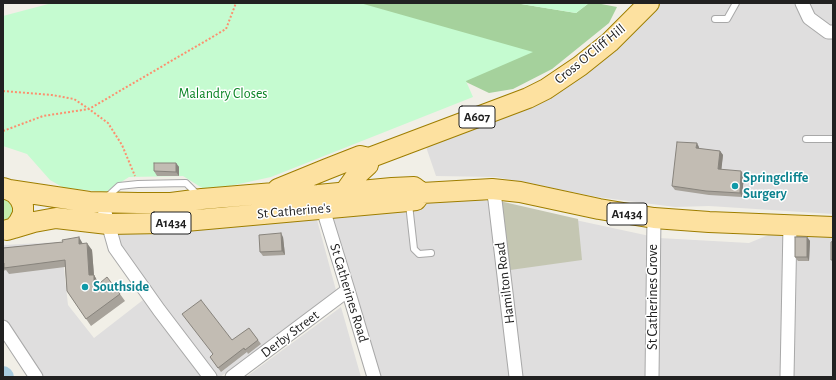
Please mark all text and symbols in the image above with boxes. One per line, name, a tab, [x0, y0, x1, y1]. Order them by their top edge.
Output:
street label: Cross O'Cliff Hill	[551, 20, 629, 88]
park label: Malandry Closes	[178, 86, 268, 102]
road number: A607	[459, 106, 495, 128]
place label: Springcliffe Surgery	[743, 170, 808, 202]
marker: Springcliffe Surgery	[730, 181, 740, 191]
street label: St Catherine's	[256, 199, 332, 223]
road number: A1434	[607, 203, 647, 225]
road number: A1434	[151, 212, 191, 234]
street label: Hamilton Road	[492, 241, 518, 325]
street label: St Catherines Road	[326, 242, 372, 344]
street label: St Catherines Grove	[645, 244, 661, 350]
place label: Southside	[93, 279, 149, 295]
marker: Southside	[80, 282, 90, 292]
street label: Derby Street	[258, 307, 322, 361]

